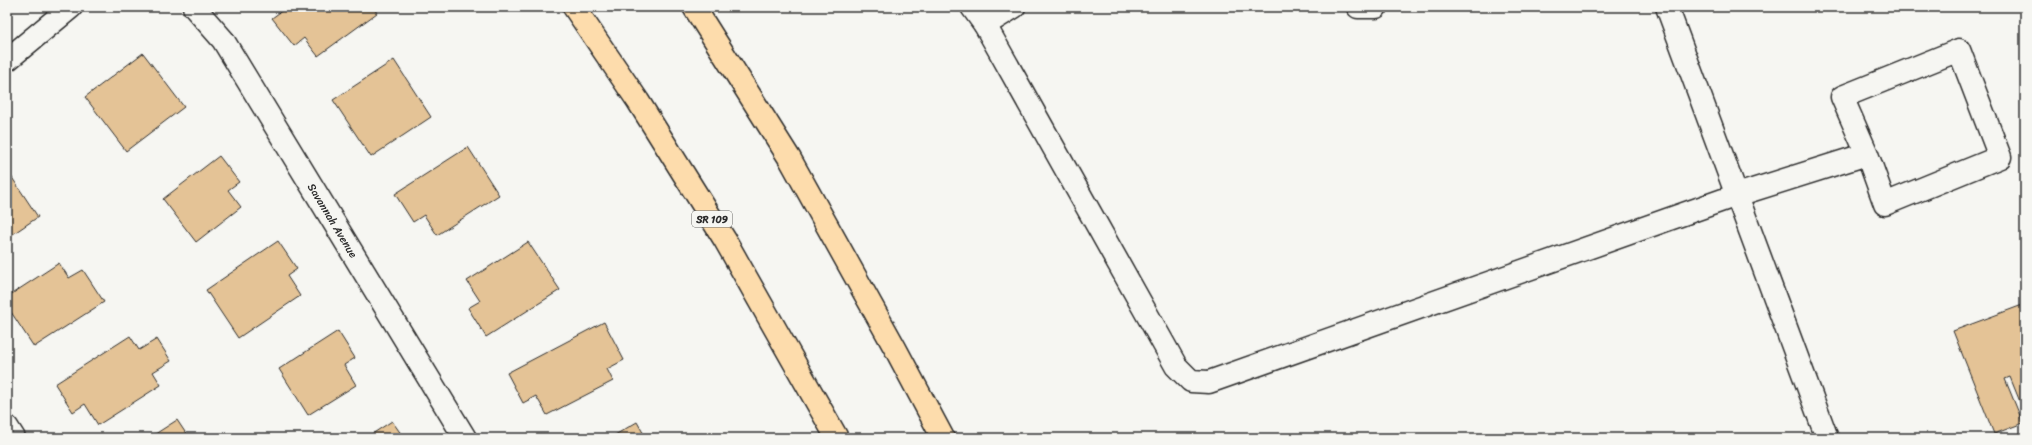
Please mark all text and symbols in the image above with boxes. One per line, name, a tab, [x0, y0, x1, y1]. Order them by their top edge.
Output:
street label: Savannah Avenue	[302, 180, 363, 262]
road number: SR 109	[692, 211, 732, 227]

